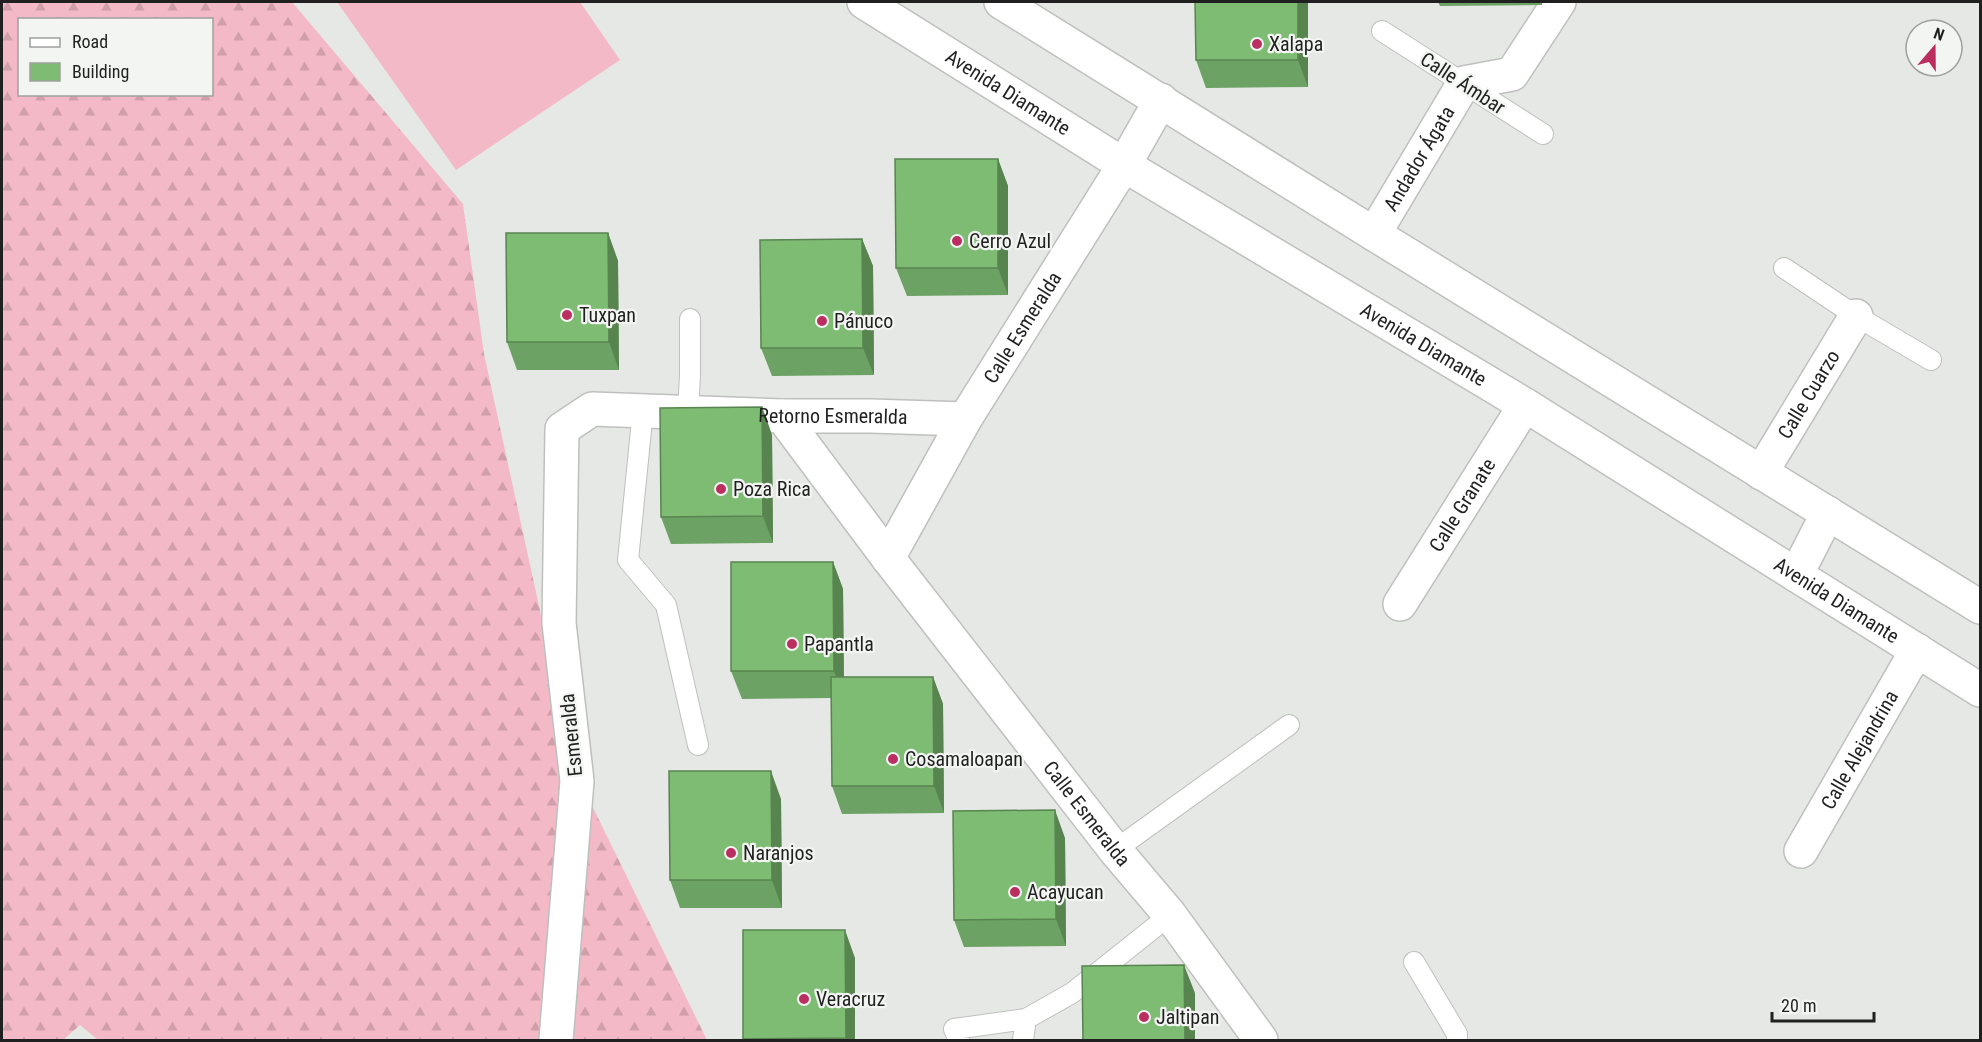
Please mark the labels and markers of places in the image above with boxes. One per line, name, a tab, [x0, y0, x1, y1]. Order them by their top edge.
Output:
place label: Xalapa	[1269, 32, 1323, 56]
marker: Xalapa	[1250, 37, 1264, 51]
place label: Cerro Azul	[969, 229, 1051, 253]
marker: Cerro Azul	[950, 234, 964, 248]
place label: Tuxpan	[579, 303, 636, 327]
marker: Tuxpan	[560, 308, 574, 322]
place label: Pánuco	[834, 309, 893, 333]
marker: Pánuco	[815, 314, 829, 328]
place label: Poza Rica	[733, 477, 811, 501]
marker: Poza Rica	[714, 482, 728, 496]
place label: Papantla	[804, 632, 874, 656]
marker: Papantla	[785, 637, 799, 651]
place label: Cosamaloapan	[905, 747, 1023, 771]
marker: Cosamaloapan	[886, 752, 900, 766]
place label: Naranjos	[743, 841, 814, 865]
marker: Naranjos	[724, 846, 738, 860]
place label: Acayucan	[1027, 880, 1104, 904]
marker: Acayucan	[1008, 885, 1022, 899]
place label: Veracruz	[816, 987, 885, 1011]
marker: Veracruz	[797, 992, 811, 1006]
place label: Jaltipan	[1156, 1005, 1219, 1029]
marker: Jaltipan	[1137, 1010, 1151, 1024]

